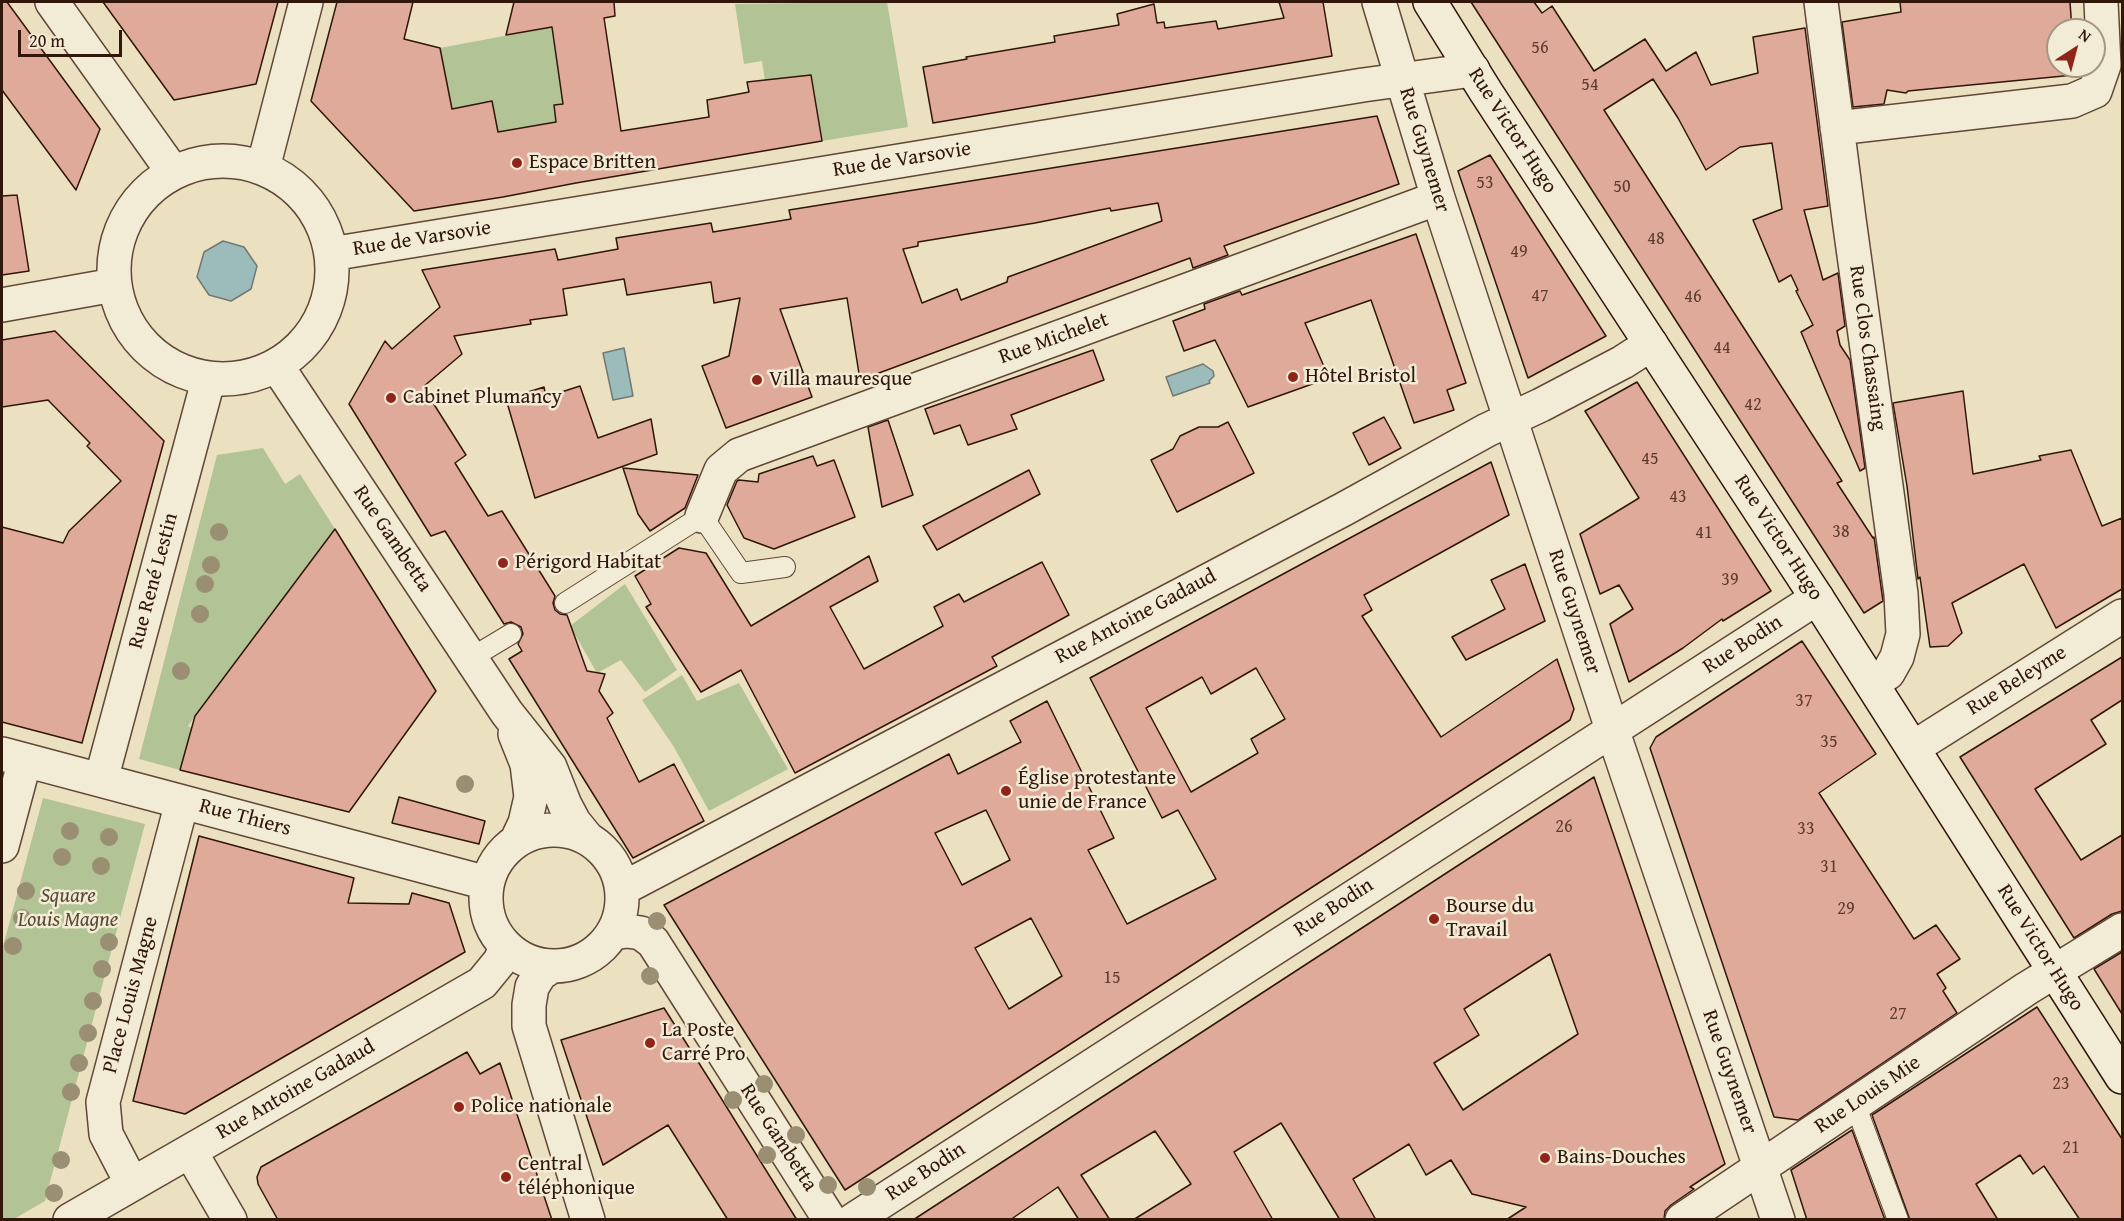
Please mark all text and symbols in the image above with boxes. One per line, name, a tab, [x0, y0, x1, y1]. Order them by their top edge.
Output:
scale bar	[21, 18, 124, 56]
north arrow	[2046, 18, 2106, 78]
text: N	[2074, 22, 2097, 48]
text: 20 m	[29, 27, 65, 54]
house number: 56	[1531, 37, 1549, 59]
street label: Rue Victor Hugo	[1462, 63, 1562, 199]
house number: 54	[1581, 74, 1599, 96]
street label: Rue Guynemer	[1393, 84, 1455, 216]
street label: Rue de Varsovie	[831, 137, 973, 183]
place label: Espace Britten	[529, 150, 656, 176]
marker: Espace Britten	[510, 156, 524, 170]
house number: 53	[1476, 172, 1494, 194]
house number: 50	[1613, 176, 1631, 198]
street label: Rue de Varsovie	[351, 216, 493, 262]
house number: 48	[1647, 228, 1665, 250]
house number: 49	[1510, 241, 1528, 263]
street label: Rue Clos Chassaing	[1843, 264, 1891, 432]
house number: 47	[1531, 285, 1549, 307]
house number: 46	[1684, 286, 1702, 308]
street label: Rue Michelet	[996, 308, 1112, 370]
house number: 44	[1713, 337, 1731, 359]
place label: Hôtel Bristol	[1305, 364, 1416, 390]
place label: Villa mauresque	[769, 367, 912, 393]
marker: Hôtel Bristol	[1286, 370, 1300, 384]
marker: Villa mauresque	[750, 373, 764, 387]
place label: Cabinet Plumancy	[403, 385, 562, 411]
marker: Cabinet Plumancy	[384, 391, 398, 405]
house number: 42	[1744, 394, 1762, 416]
house number: 45	[1641, 448, 1659, 470]
street label: Rue Victor Hugo	[1728, 470, 1828, 606]
street label: Rue Gambetta	[347, 481, 437, 597]
house number: 43	[1669, 486, 1687, 508]
street label: Rue René Lestin	[124, 510, 184, 652]
house number: 38	[1832, 521, 1850, 543]
house number: 41	[1695, 522, 1713, 544]
street label: Rue Guynemer	[1542, 547, 1606, 677]
place label: Périgord Habitat	[515, 550, 662, 576]
marker: Périgord Habitat	[496, 556, 510, 570]
street label: Rue Antoine Gadaud	[1051, 564, 1221, 670]
house number: 39	[1721, 569, 1739, 591]
street label: Rue Bodin	[1699, 610, 1787, 680]
street label: Rue Beleyme	[1962, 640, 2072, 722]
house number: 37	[1795, 690, 1813, 712]
house number: 35	[1820, 731, 1838, 753]
place label: Église protestante unie de France	[1018, 766, 1176, 816]
marker: Église protestante unie de France	[999, 784, 1013, 798]
street label: Rue Thiers	[196, 794, 294, 842]
house number: 26	[1555, 816, 1573, 838]
house number: 33	[1797, 818, 1815, 840]
house number: 31	[1820, 856, 1838, 878]
street label: Rue Bodin	[1290, 873, 1378, 943]
street label: Rue Victor Hugo	[1991, 880, 2089, 1016]
park label: Square Louis Magne	[18, 884, 118, 934]
place label: Bourse du Travail	[1446, 894, 1534, 944]
house number: 29	[1837, 898, 1855, 920]
marker: Bourse du Travail	[1427, 912, 1441, 926]
street label: Place Louis Magne	[98, 914, 164, 1076]
house number: 15	[1103, 967, 1121, 989]
house number: 27	[1889, 1003, 1907, 1025]
street label: Rue Guynemer	[1696, 1007, 1762, 1137]
place label: La Poste Carré Pro	[662, 1018, 745, 1068]
street label: Rue Antoine Gadaud	[212, 1034, 380, 1146]
marker: La Poste Carré Pro	[643, 1036, 657, 1050]
street label: Rue Louis Mie	[1810, 1050, 1926, 1140]
house number: 23	[2052, 1073, 2070, 1095]
street label: Rue Gambetta	[734, 1080, 822, 1196]
place label: Police nationale	[471, 1094, 612, 1120]
marker: Police nationale	[452, 1100, 466, 1114]
street label: Rue Bodin	[882, 1137, 970, 1207]
house number: 21	[2062, 1137, 2080, 1159]
place label: Bains-Douches	[1557, 1145, 1686, 1171]
marker: Bains-Douches	[1538, 1151, 1552, 1165]
place label: Central téléphonique	[518, 1152, 635, 1202]
marker: Central téléphonique	[499, 1170, 513, 1184]

